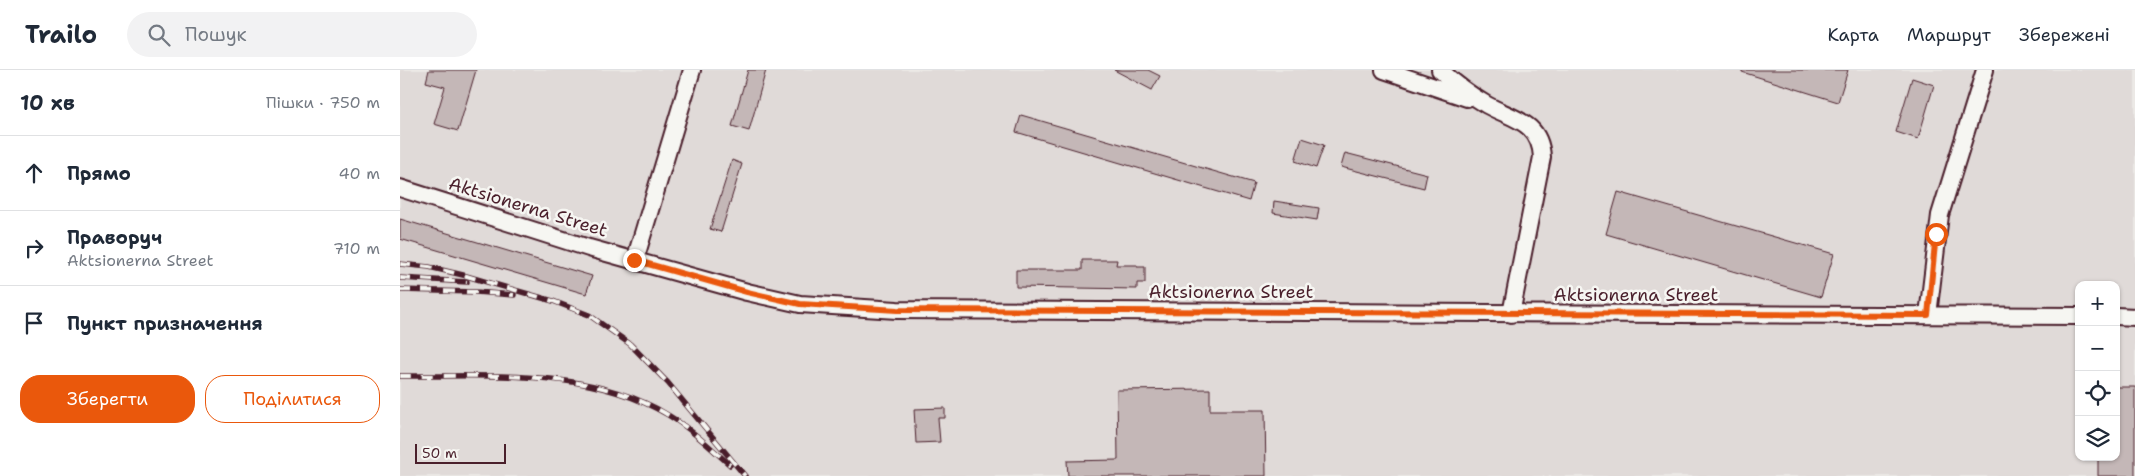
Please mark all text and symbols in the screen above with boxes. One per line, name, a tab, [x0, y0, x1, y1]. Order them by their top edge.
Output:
search box	[127, 12, 477, 57]
text: Trailo	[25, 19, 97, 51]
icon: search	[145, 21, 173, 49]
text: Пошук	[185, 22, 247, 47]
text: Карта	[1827, 23, 1879, 47]
text: Маршрут	[1907, 23, 1991, 47]
text: Збережені	[2019, 23, 2110, 47]
text: 10 хв	[20, 89, 75, 117]
text: Пішки · 750 m	[266, 92, 380, 113]
icon: ahead	[20, 159, 48, 187]
text: Прямо	[67, 161, 131, 186]
text: 40 m	[338, 163, 380, 184]
street label: Aktsionerna Street	[446, 171, 610, 243]
route start	[1925, 223, 1948, 246]
text: Праворуч	[67, 225, 162, 250]
icon: right	[20, 234, 48, 262]
text: 710 m	[333, 238, 380, 259]
route end	[623, 249, 646, 272]
text: Aktsionerna Street	[67, 250, 214, 271]
street label: Aktsionerna Street	[1149, 280, 1314, 304]
map controls	[2075, 281, 2120, 461]
button: +	[2075, 281, 2120, 326]
street label: Aktsionerna Street	[1554, 283, 1719, 307]
icon: arrive	[20, 309, 48, 337]
text: Пункт призначення	[67, 311, 263, 336]
button: −	[2075, 326, 2120, 371]
button: locate	[2075, 371, 2120, 416]
button: Зберегти	[20, 375, 195, 423]
button: Поділитися	[205, 375, 380, 423]
button: layers	[2075, 416, 2120, 461]
scale bar	[415, 441, 506, 464]
text: 50 m	[422, 444, 457, 462]

